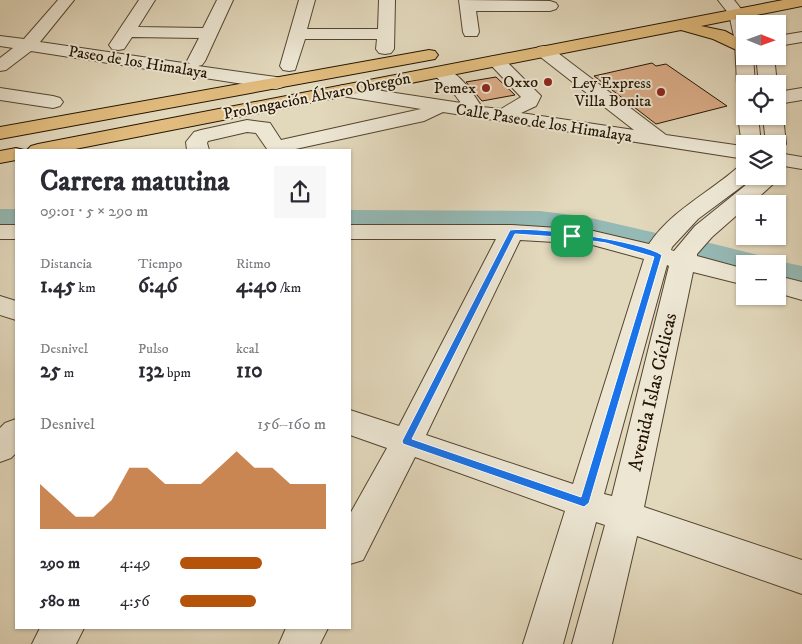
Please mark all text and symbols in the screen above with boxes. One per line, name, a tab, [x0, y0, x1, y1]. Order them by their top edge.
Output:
north arrow	[736, 15, 786, 65]
map controls	[736, 15, 786, 305]
street label: Paseo de los Himalaya	[67, 41, 209, 83]
street label: Prolongación Álvaro Obregón	[222, 68, 413, 124]
place label: Oxxo	[503, 72, 538, 92]
place label: Ley Express Villa Bonita	[571, 73, 651, 111]
button: locate	[736, 75, 786, 125]
marker: Oxxo	[542, 76, 554, 88]
place label: Pemex	[434, 78, 476, 98]
marker: Pemex	[480, 82, 492, 94]
marker: Ley Express Villa Bonita	[655, 86, 667, 98]
street label: Calle Paseo de los Himalaya	[455, 99, 634, 147]
button: layers	[736, 135, 786, 185]
text: Carrera matutina	[40, 164, 229, 199]
button: share	[274, 166, 326, 218]
button: +	[736, 195, 786, 245]
text: 09:01 · 5 × 290 m	[40, 201, 148, 221]
pin	[551, 215, 593, 257]
icon: arrive	[558, 222, 586, 250]
text: Distancia	[40, 255, 92, 273]
text: Tiempo	[138, 255, 182, 273]
text: Ritmo	[236, 255, 271, 273]
button: −	[736, 255, 786, 305]
text: 1.45	[40, 273, 75, 299]
text: 6:46	[138, 273, 177, 299]
text: 4:40	[236, 273, 277, 299]
text: km	[75, 279, 96, 297]
text: /km	[277, 279, 301, 297]
street label: Avenida Islas Cíclicas	[624, 311, 682, 473]
text: Desnivel	[40, 340, 88, 358]
text: Pulso	[138, 340, 169, 358]
text: kcal	[236, 340, 259, 358]
text: 25	[40, 358, 61, 384]
text: 132	[138, 358, 164, 384]
text: 110	[236, 358, 263, 384]
text: m	[61, 364, 74, 382]
text: bpm	[164, 364, 191, 382]
text: Desnivel	[40, 414, 95, 434]
text: 156–160 m	[257, 414, 326, 434]
text: 290 m	[40, 553, 80, 573]
text: 4:49	[120, 553, 151, 573]
text: 580 m	[40, 591, 80, 611]
text: 4:56	[120, 591, 150, 611]

